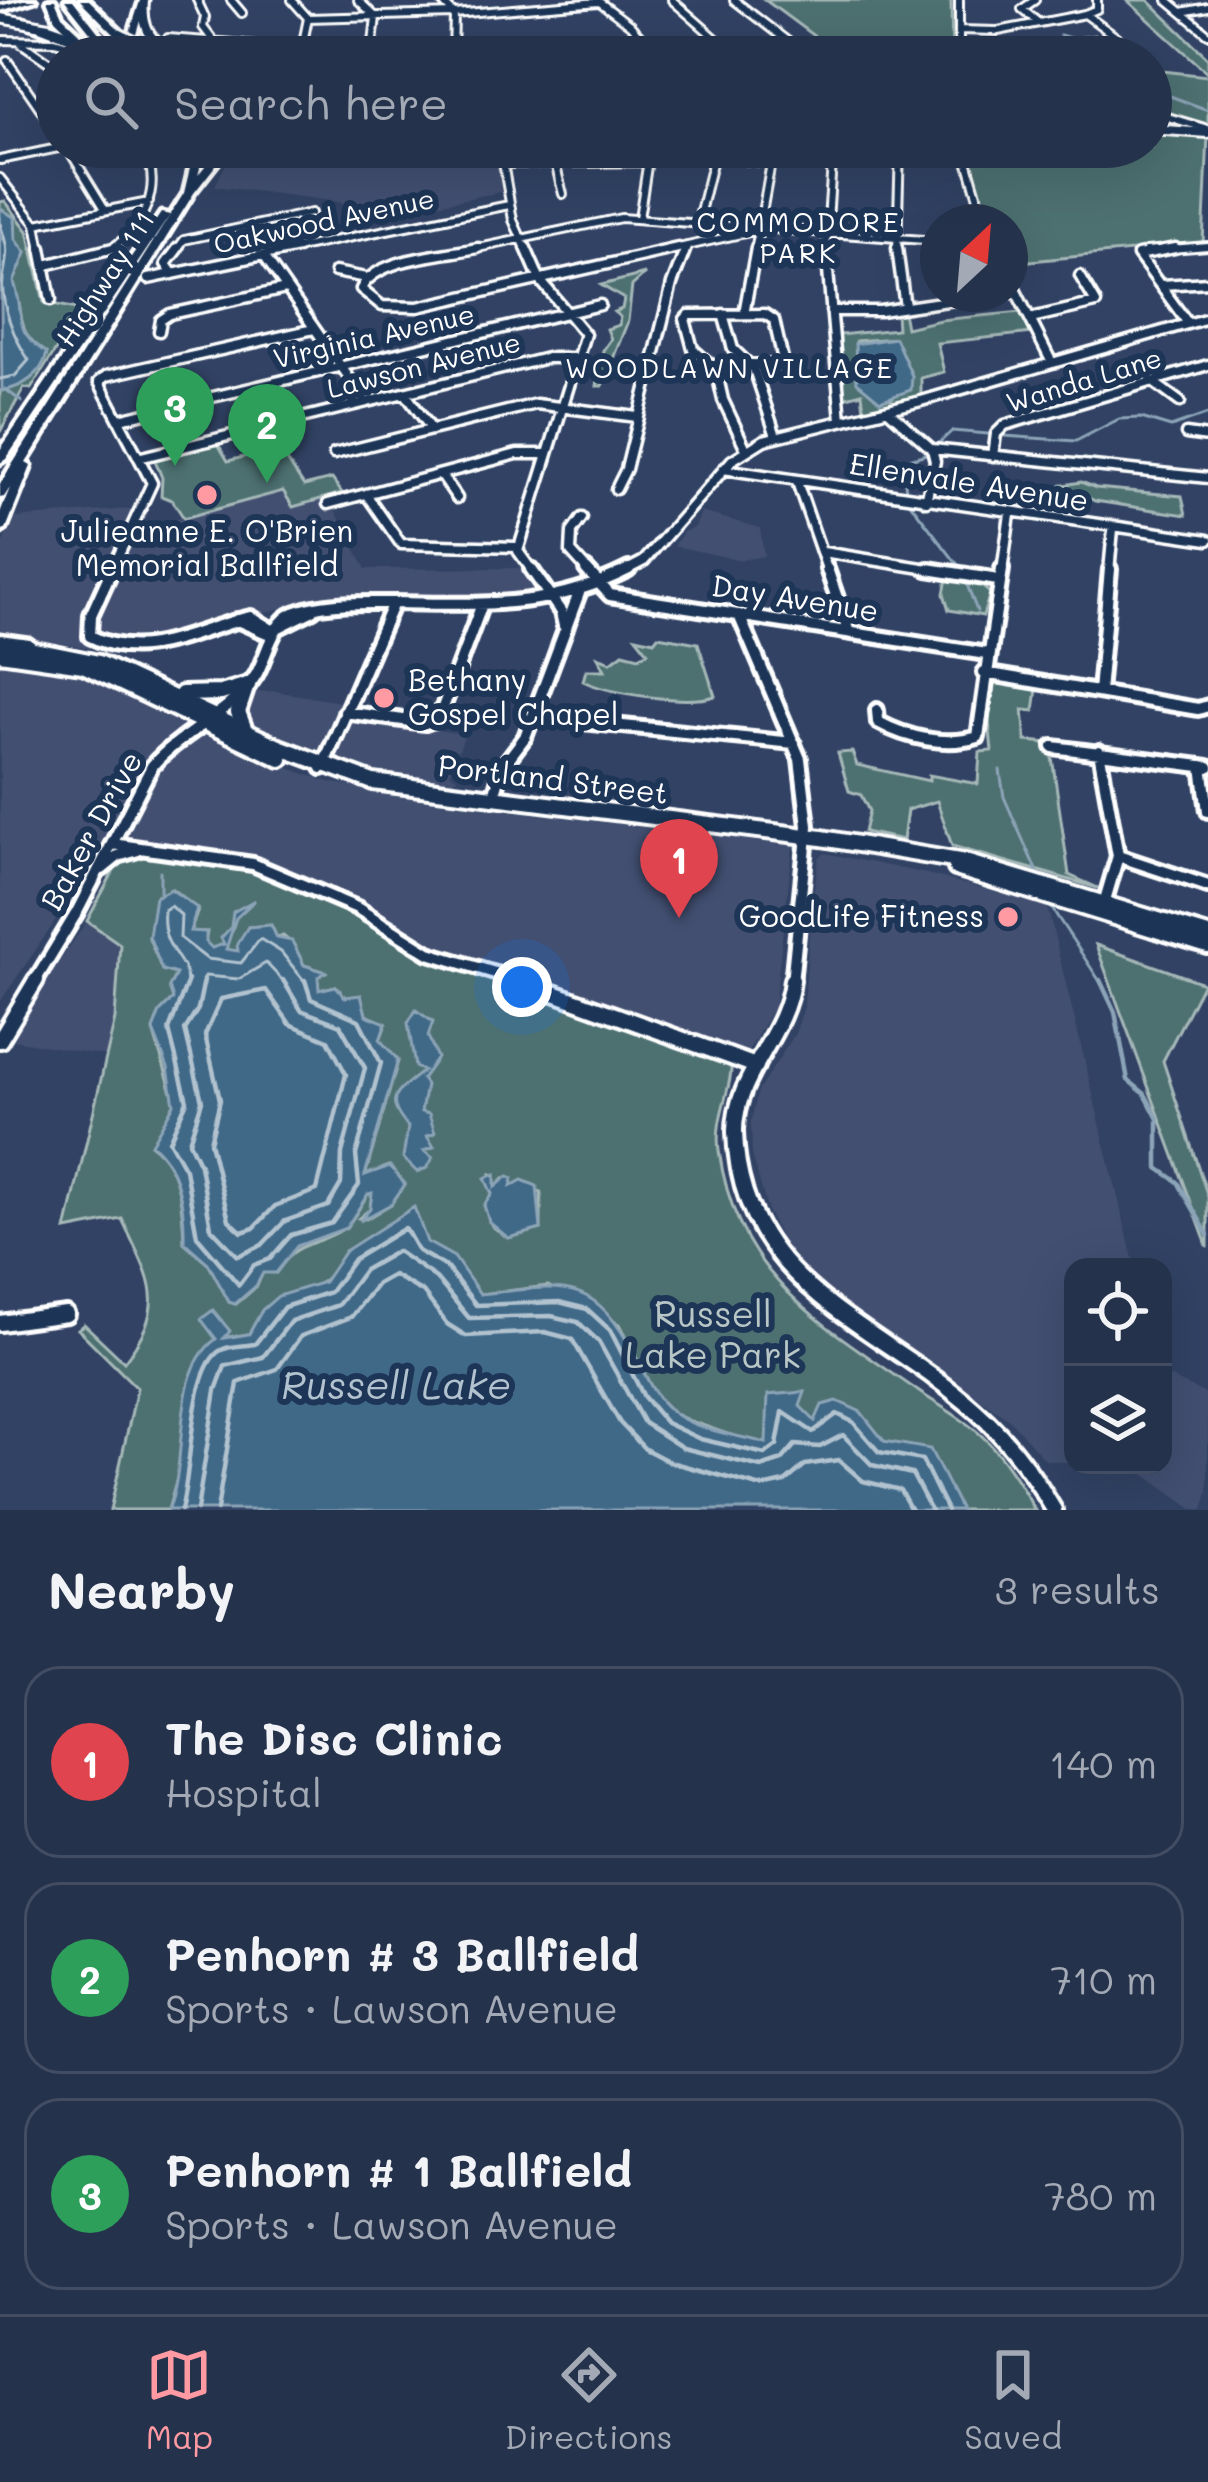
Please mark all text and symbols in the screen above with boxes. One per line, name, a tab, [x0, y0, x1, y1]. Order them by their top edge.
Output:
search box	[36, 36, 1172, 168]
icon: search	[78, 69, 144, 135]
text: Search here	[174, 73, 448, 131]
street label: Oakwood Avenue	[210, 180, 437, 261]
street label: Highway 111	[48, 204, 162, 353]
district label: COMMODORE PARK	[697, 204, 901, 270]
north arrow	[920, 204, 1028, 312]
street label: Virginia Avenue	[270, 295, 478, 376]
street label: Lawson Avenue	[323, 324, 524, 405]
street label: Wanda Lane	[1002, 339, 1166, 420]
district label: WOODLAWN VILLAGE	[565, 350, 895, 385]
pin: 3	[136, 367, 214, 466]
pin: 2	[228, 384, 306, 483]
street label: Ellenvale Avenue	[847, 442, 1092, 520]
marker: Julieanne E. O'Brien Memorial Ballfield	[194, 482, 220, 508]
place label: Julieanne E. O'Brien Memorial Ballfield	[61, 510, 353, 584]
street label: Day Avenue	[709, 564, 882, 630]
place label: Bethany Gospel Chapel	[408, 659, 618, 733]
marker: Bethany Gospel Chapel	[371, 685, 397, 711]
street label: Baker Drive	[30, 743, 150, 917]
street label: Portland Street	[436, 744, 670, 812]
pin: 1	[640, 819, 718, 918]
place label: GoodLife Fitness	[739, 895, 984, 935]
marker: GoodLife Fitness	[995, 904, 1021, 930]
your location	[492, 957, 552, 1017]
map controls	[1064, 1258, 1172, 1474]
button: locate	[1064, 1258, 1172, 1366]
park label: Russell Lake Park	[625, 1289, 801, 1377]
water label: Russell Lake	[281, 1358, 511, 1409]
button: layers	[1064, 1366, 1172, 1474]
text: Nearby	[48, 1555, 235, 1622]
text: 3 results	[995, 1563, 1160, 1614]
text: The Disc Clinic	[165, 1708, 503, 1766]
text: 1	[81, 1737, 99, 1788]
text: 140 m	[1049, 1737, 1157, 1788]
text: Hospital	[165, 1766, 322, 1817]
text: Penhorn # 3 Ballfield	[165, 1924, 639, 1982]
text: 2	[79, 1953, 101, 2004]
text: 710 m	[1050, 1953, 1157, 2004]
text: Sports · Lawson Avenue	[165, 1982, 618, 2033]
text: Penhorn # 1 Ballfield	[165, 2140, 632, 2198]
text: 3	[78, 2169, 102, 2220]
text: 780 m	[1044, 2169, 1157, 2220]
text: Sports · Lawson Avenue	[165, 2198, 618, 2249]
tab: Map	[146, 2342, 213, 2457]
tab: Directions	[505, 2342, 672, 2457]
tab: Saved	[964, 2342, 1062, 2457]

